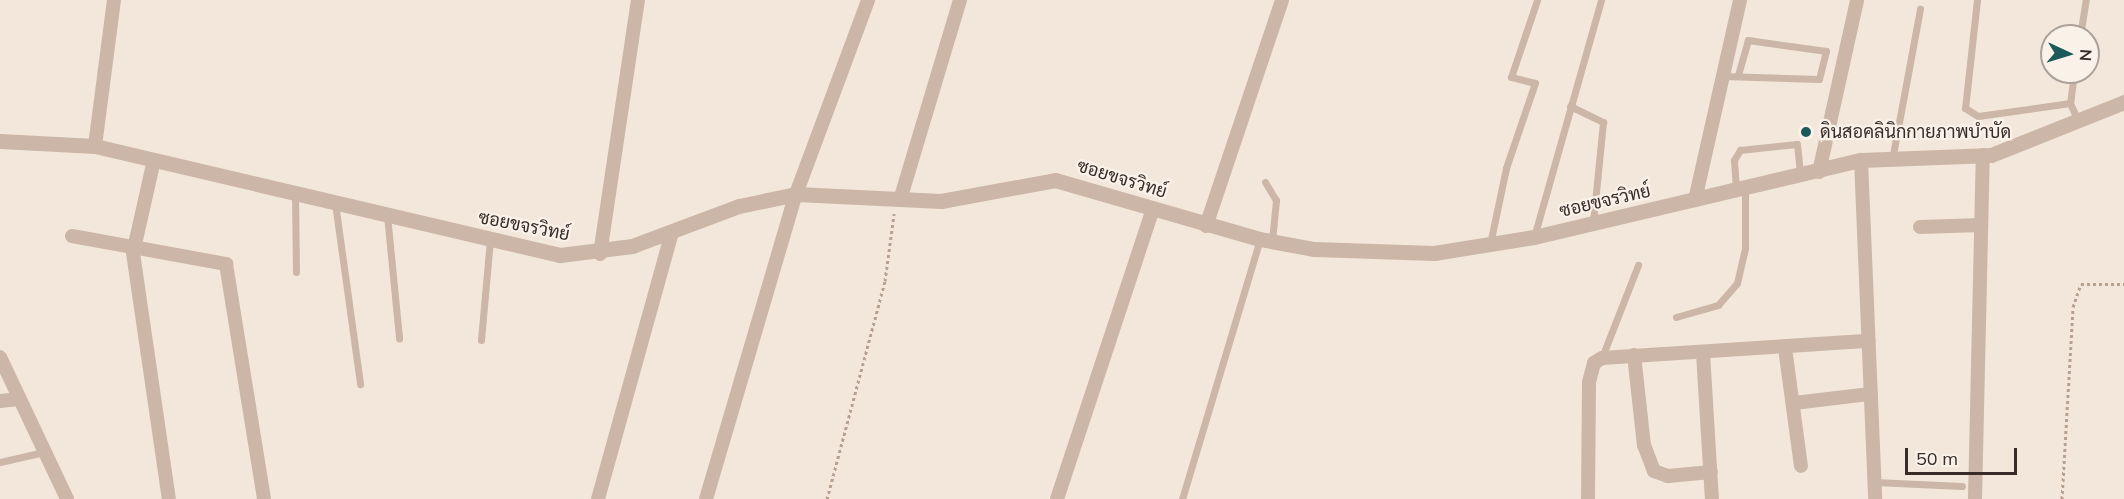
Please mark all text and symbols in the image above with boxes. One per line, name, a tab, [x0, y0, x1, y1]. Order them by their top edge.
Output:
north arrow	[2040, 24, 2100, 84]
text: N	[2076, 48, 2096, 62]
place label: ดินสอคลินิกกายภาพบำบัด	[1820, 121, 2011, 143]
marker: ดินสอคลินิกกายภาพบำบัด	[1797, 123, 1815, 141]
street label: ซอยขจรวิทย์	[1075, 155, 1169, 203]
street label: ซอยขจรวิทย์	[1557, 180, 1653, 222]
street label: ซอยขจรวิทย์	[476, 207, 572, 245]
scale bar	[1908, 436, 2020, 474]
text: 50 m	[1916, 447, 1958, 470]

